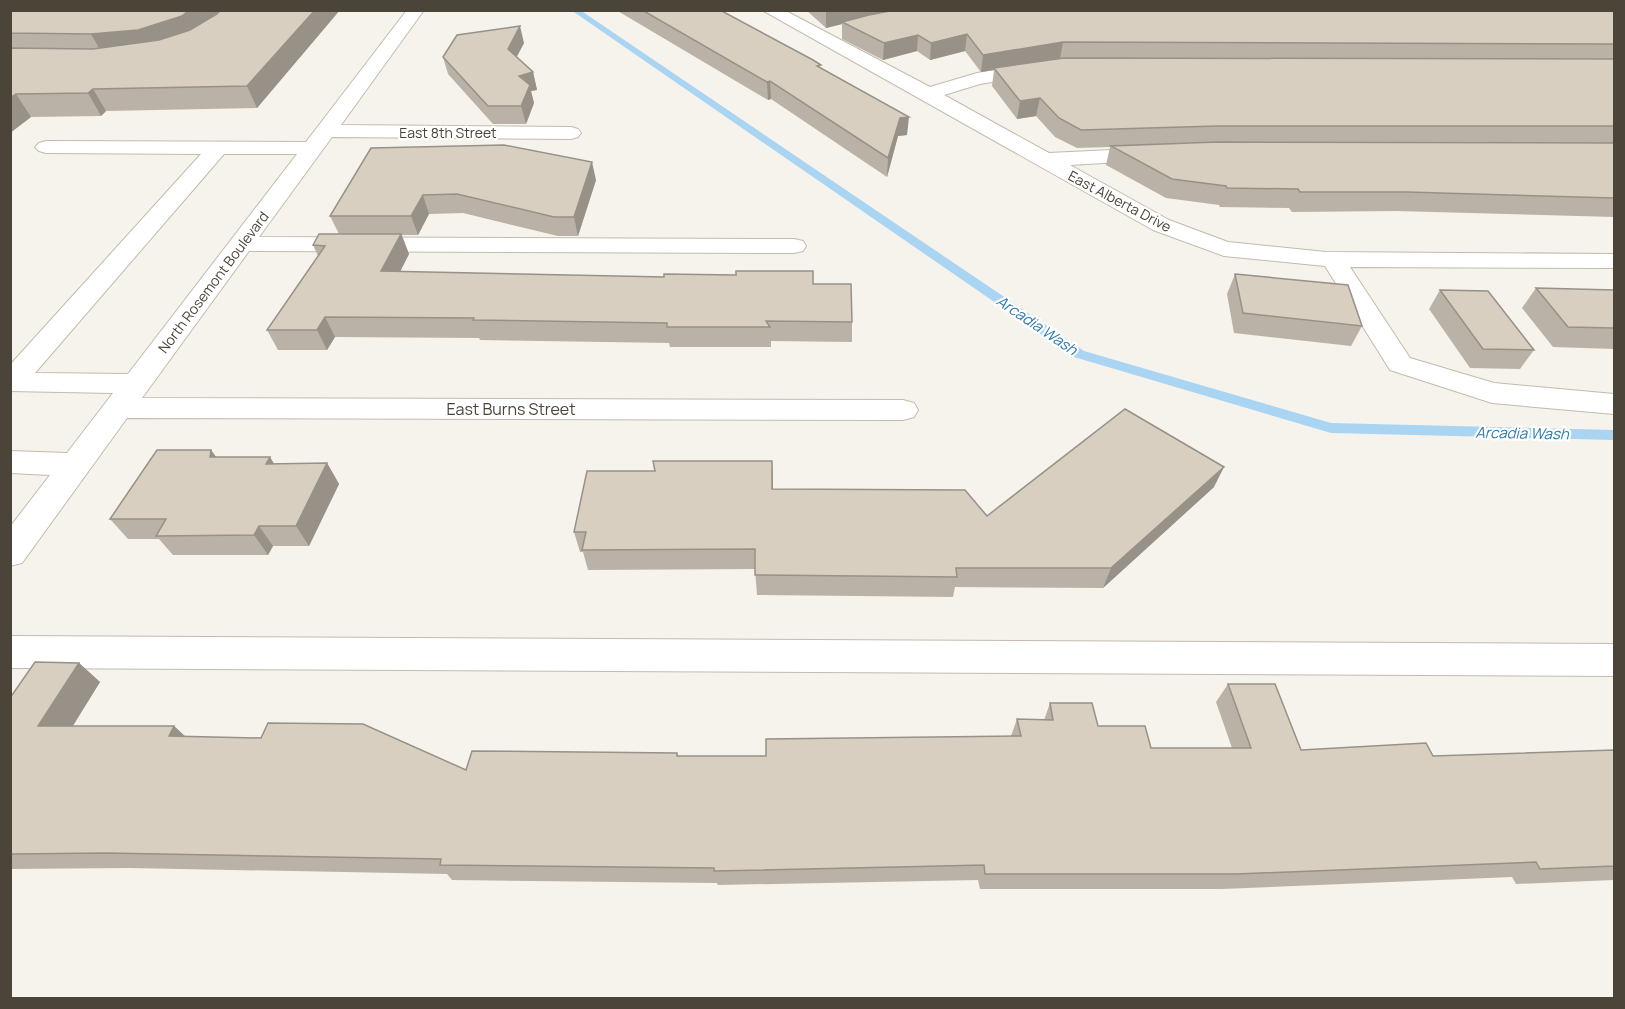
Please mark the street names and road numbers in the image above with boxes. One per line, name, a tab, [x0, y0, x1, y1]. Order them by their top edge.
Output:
street label: East 8th Street	[399, 123, 497, 142]
street label: East Alberta Drive	[1065, 166, 1175, 236]
street label: North Rosemont Boulevard	[153, 207, 273, 357]
street label: East Burns Street	[446, 398, 576, 420]

